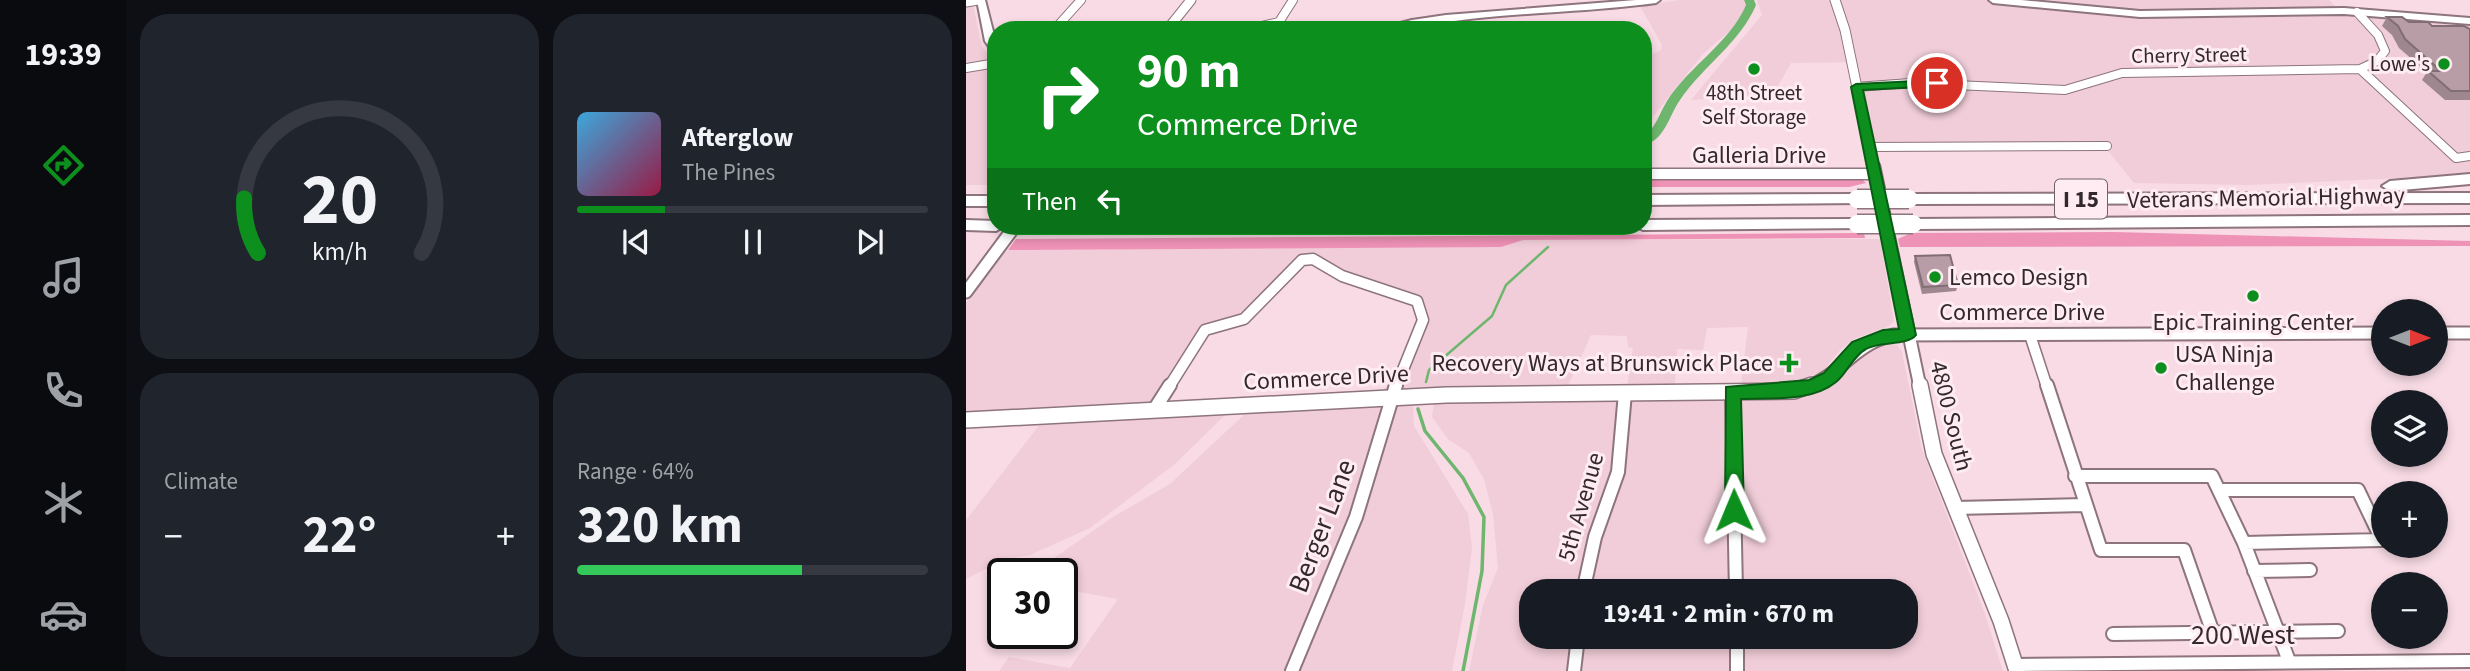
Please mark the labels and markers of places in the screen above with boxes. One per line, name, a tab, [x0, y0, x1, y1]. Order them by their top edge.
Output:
place label: Lowe's	[2370, 49, 2430, 79]
pin	[1907, 53, 1967, 113]
marker: Lowe's	[2436, 56, 2452, 72]
marker: 48th Street Self Storage	[1746, 61, 1762, 77]
place label: 48th Street Self Storage	[1702, 78, 1806, 132]
place label: Lemco Design	[1949, 260, 2088, 295]
marker: Lemco Design	[1927, 269, 1943, 285]
marker: Epic Training Center	[2245, 288, 2261, 304]
place label: Epic Training Center	[2153, 305, 2354, 340]
place label: USA Ninja Challenge	[2175, 337, 2275, 400]
place label: Recovery Ways at Brunswick Place	[1431, 346, 1773, 381]
marker: Recovery Ways at Brunswick Place	[1779, 353, 1799, 373]
marker: USA Ninja Challenge	[2153, 360, 2169, 376]

